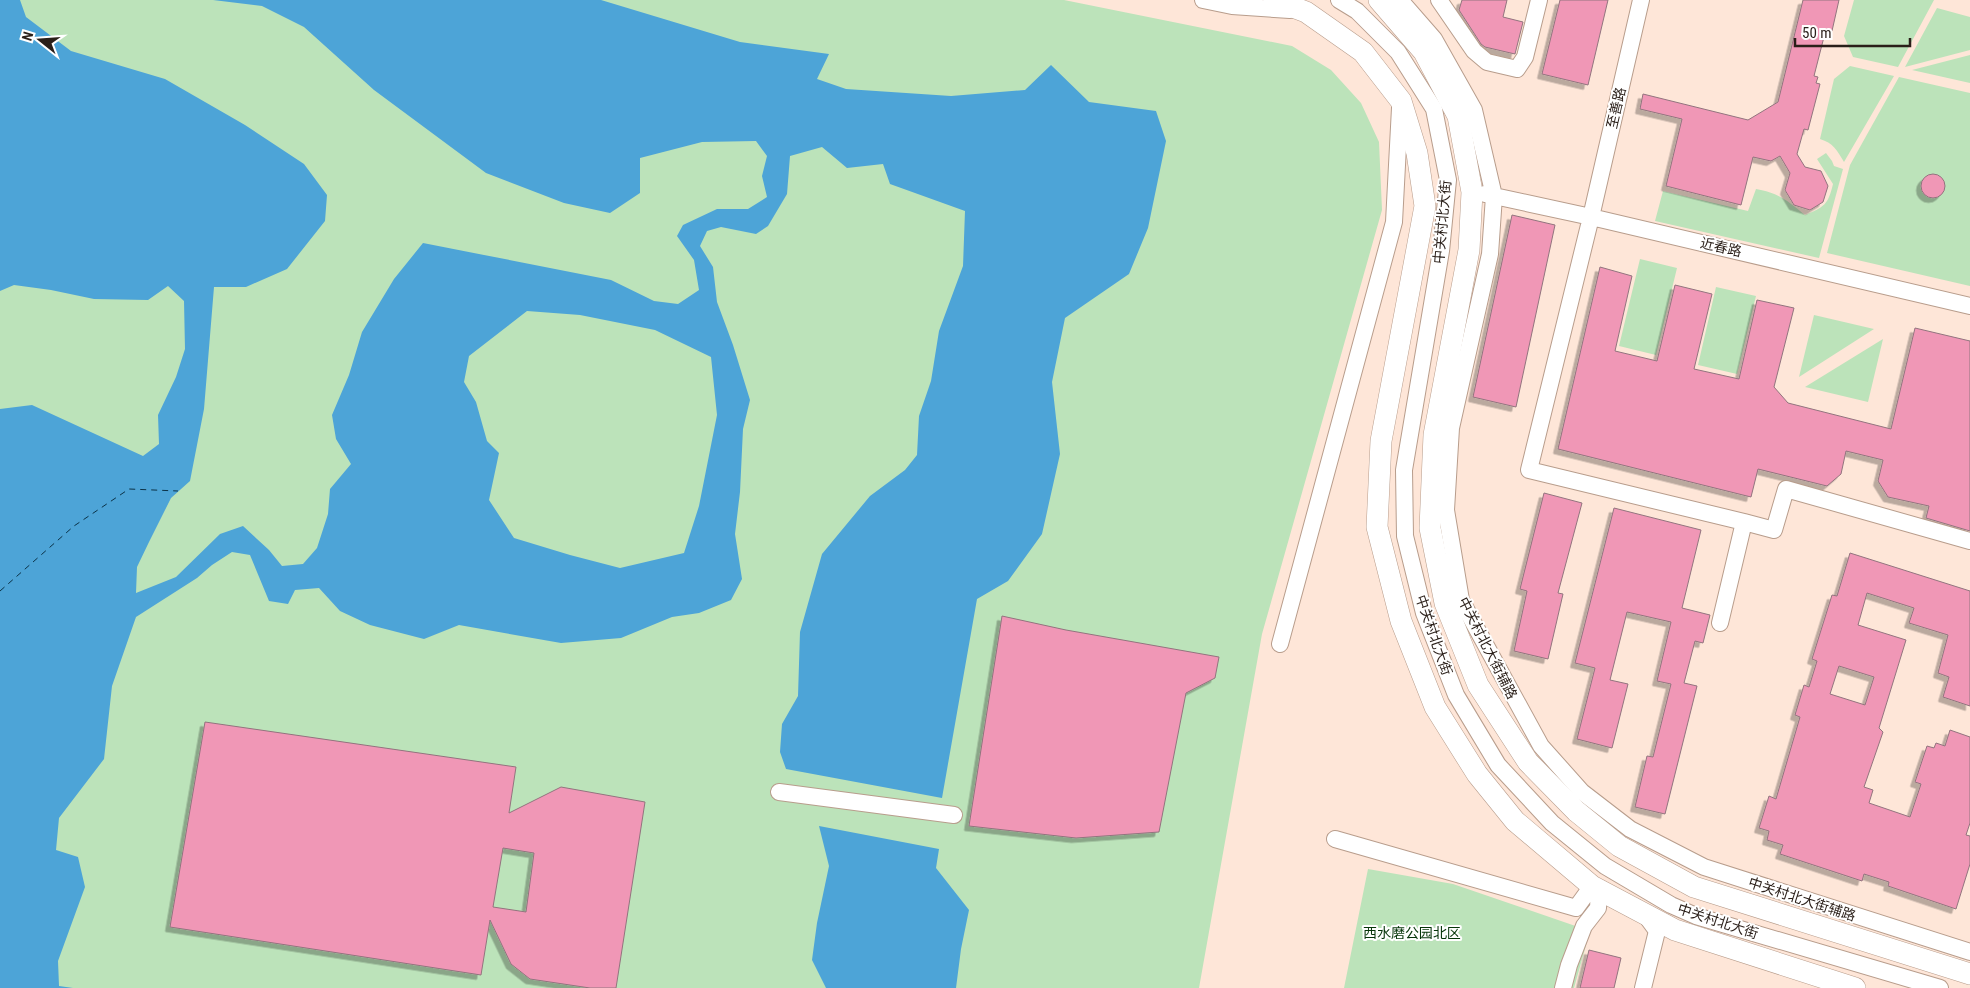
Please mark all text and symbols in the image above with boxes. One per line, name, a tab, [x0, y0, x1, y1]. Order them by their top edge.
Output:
north arrow	[15, 15, 65, 65]
scale bar	[1795, 15, 1910, 47]
text: 50 m	[1802, 24, 1832, 42]
text: N	[19, 30, 36, 43]
street label: 至善路	[1603, 86, 1629, 130]
street label: 中关村北大街	[1430, 179, 1454, 265]
street label: 近春路	[1699, 234, 1743, 260]
street label: 中关村北大街	[1413, 593, 1455, 677]
street label: 中关村北大街辅路	[1455, 594, 1521, 702]
street label: 中关村北大街辅路	[1746, 874, 1858, 924]
street label: 中关村北大街	[1676, 900, 1760, 942]
park label: 西水磨公园北区	[1363, 925, 1461, 941]

